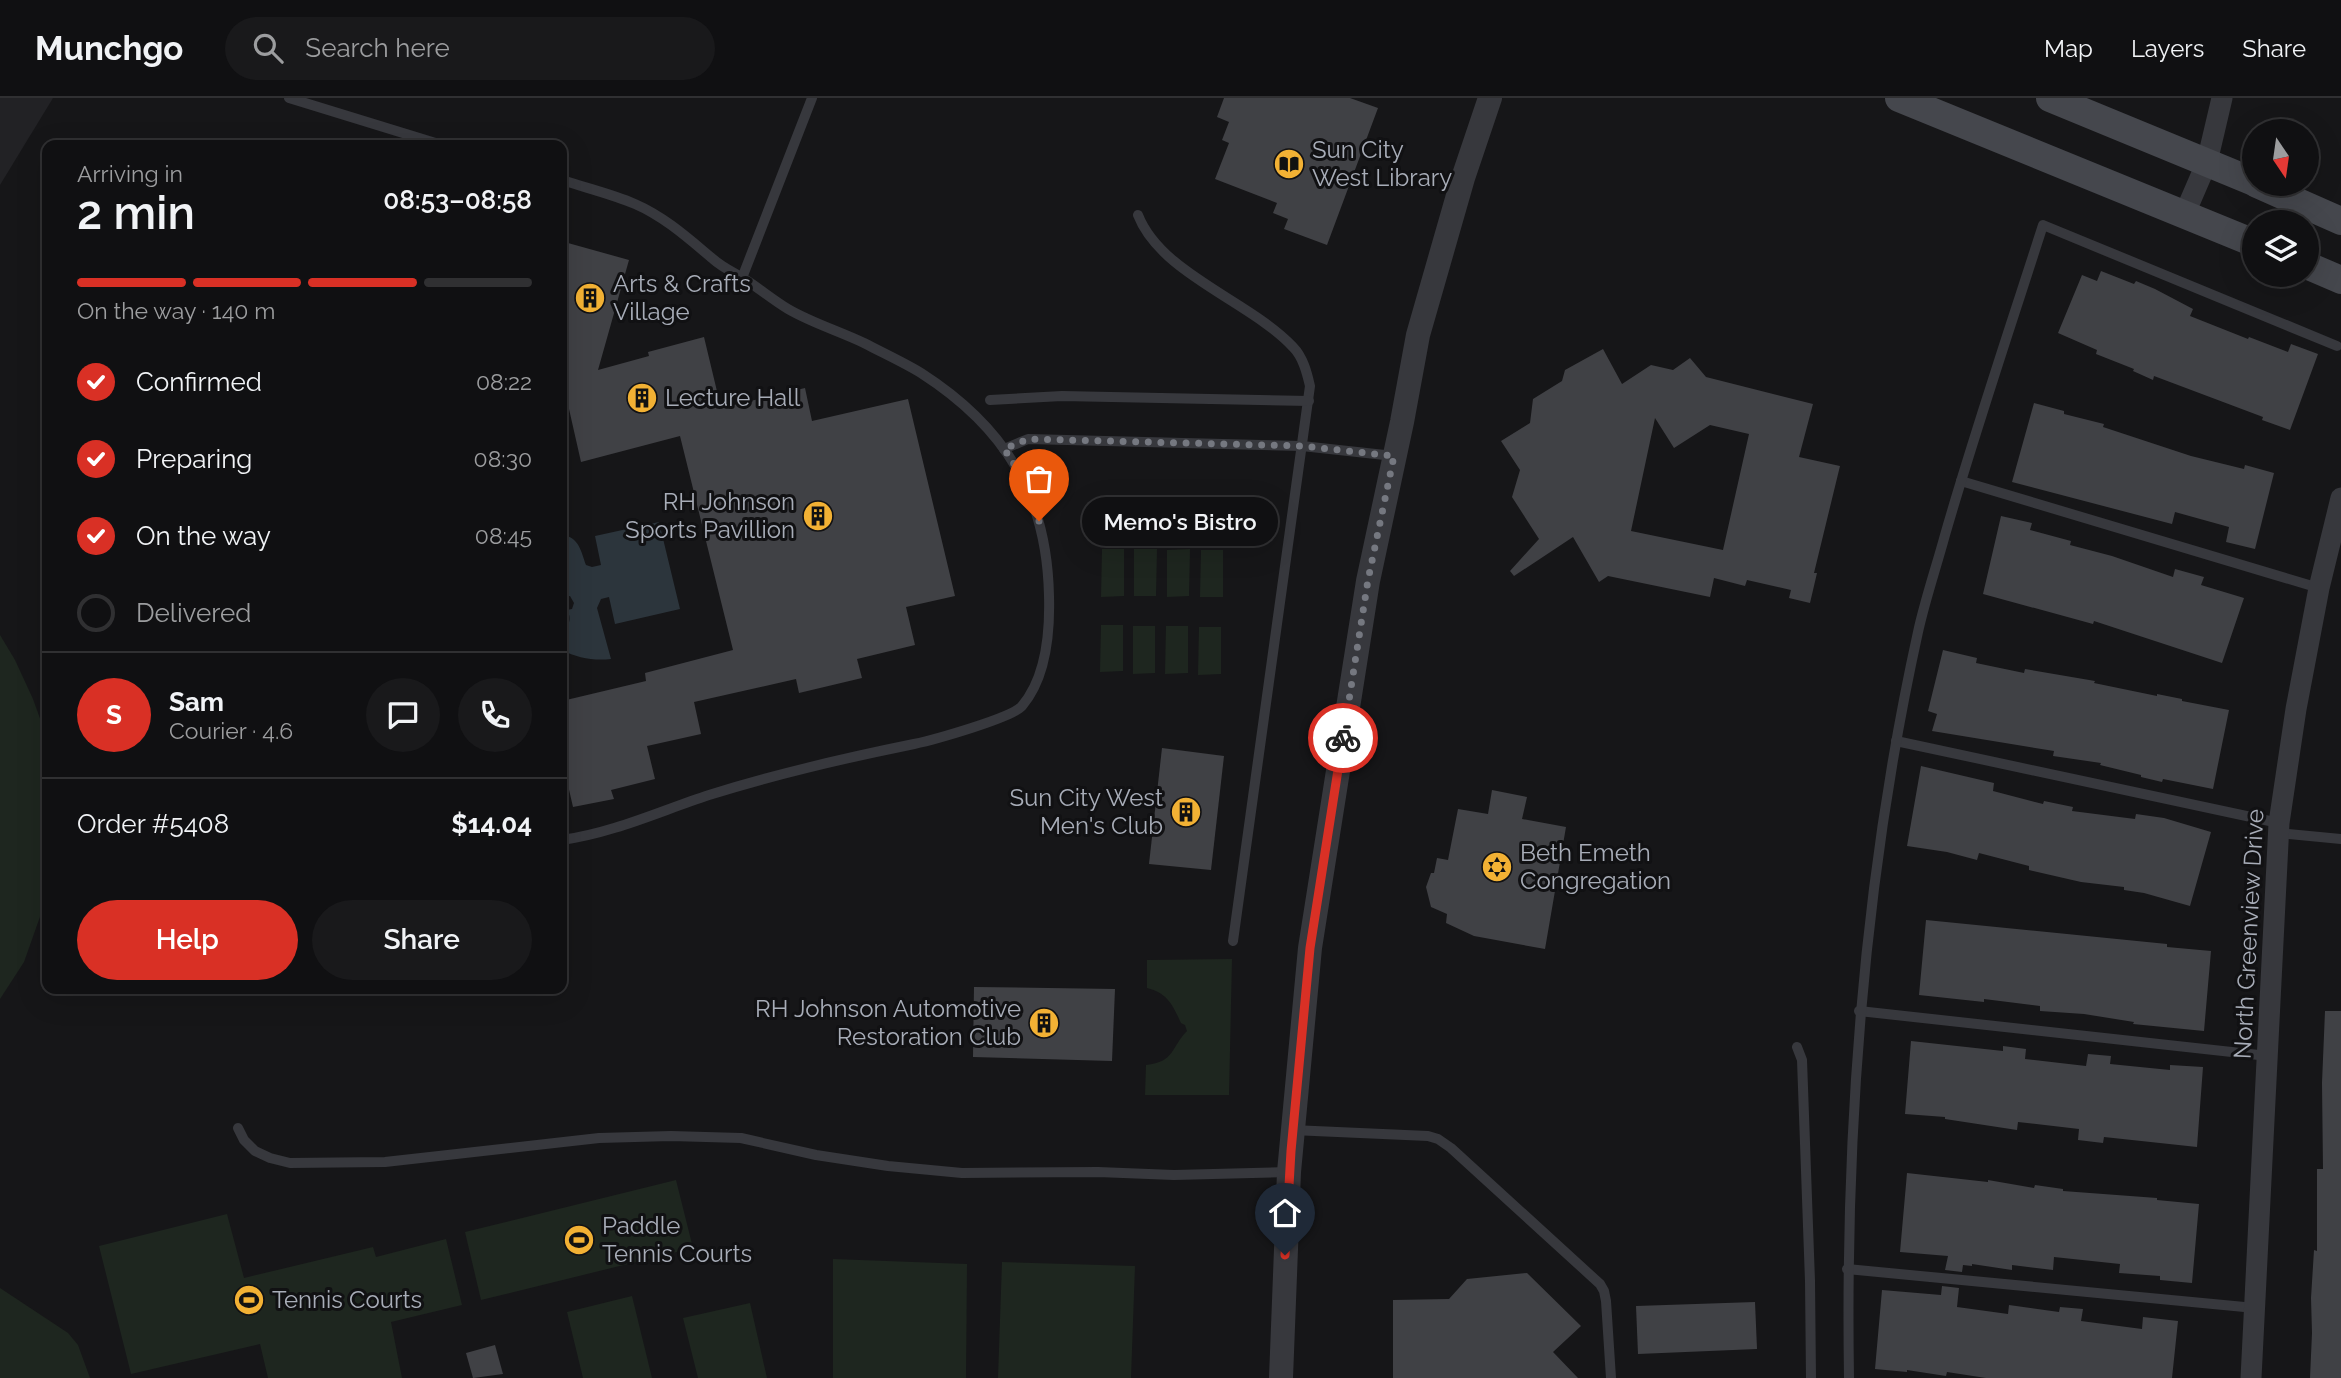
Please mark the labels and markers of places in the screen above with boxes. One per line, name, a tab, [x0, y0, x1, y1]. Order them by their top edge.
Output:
place label: Sun City West Library	[1312, 135, 1452, 192]
library icon: Sun City West Library	[1272, 147, 1306, 181]
place label: Arts & Crafts Village	[613, 269, 751, 326]
building icon: Arts & Crafts Village	[573, 281, 607, 315]
building icon: Lecture Hall	[625, 381, 659, 415]
place label: Lecture Hall	[665, 383, 801, 412]
pin	[1009, 449, 1069, 521]
place label: RH Johnson Sports Pavillion	[625, 487, 795, 544]
callout: Memo's Bistro	[1081, 496, 1277, 546]
building icon: RH Johnson Sports Pavillion	[801, 499, 835, 533]
place label: Sun City West Men's Club	[1009, 783, 1163, 840]
building icon: Sun City West Men's Club	[1169, 795, 1203, 829]
place label: Beth Emeth Congregation	[1520, 838, 1671, 895]
synagogue icon: Beth Emeth Congregation	[1480, 850, 1514, 884]
place label: RH Johnson Automotive Restoration Club	[755, 994, 1021, 1051]
building icon: RH Johnson Automotive Restoration Club	[1027, 1006, 1061, 1040]
pin	[1255, 1183, 1315, 1255]
place label: Paddle Tennis Courts	[602, 1211, 752, 1268]
sports icon: Paddle Tennis Courts	[562, 1223, 596, 1257]
sports icon: Tennis Courts	[232, 1283, 266, 1317]
place label: Tennis Courts	[272, 1285, 422, 1314]

